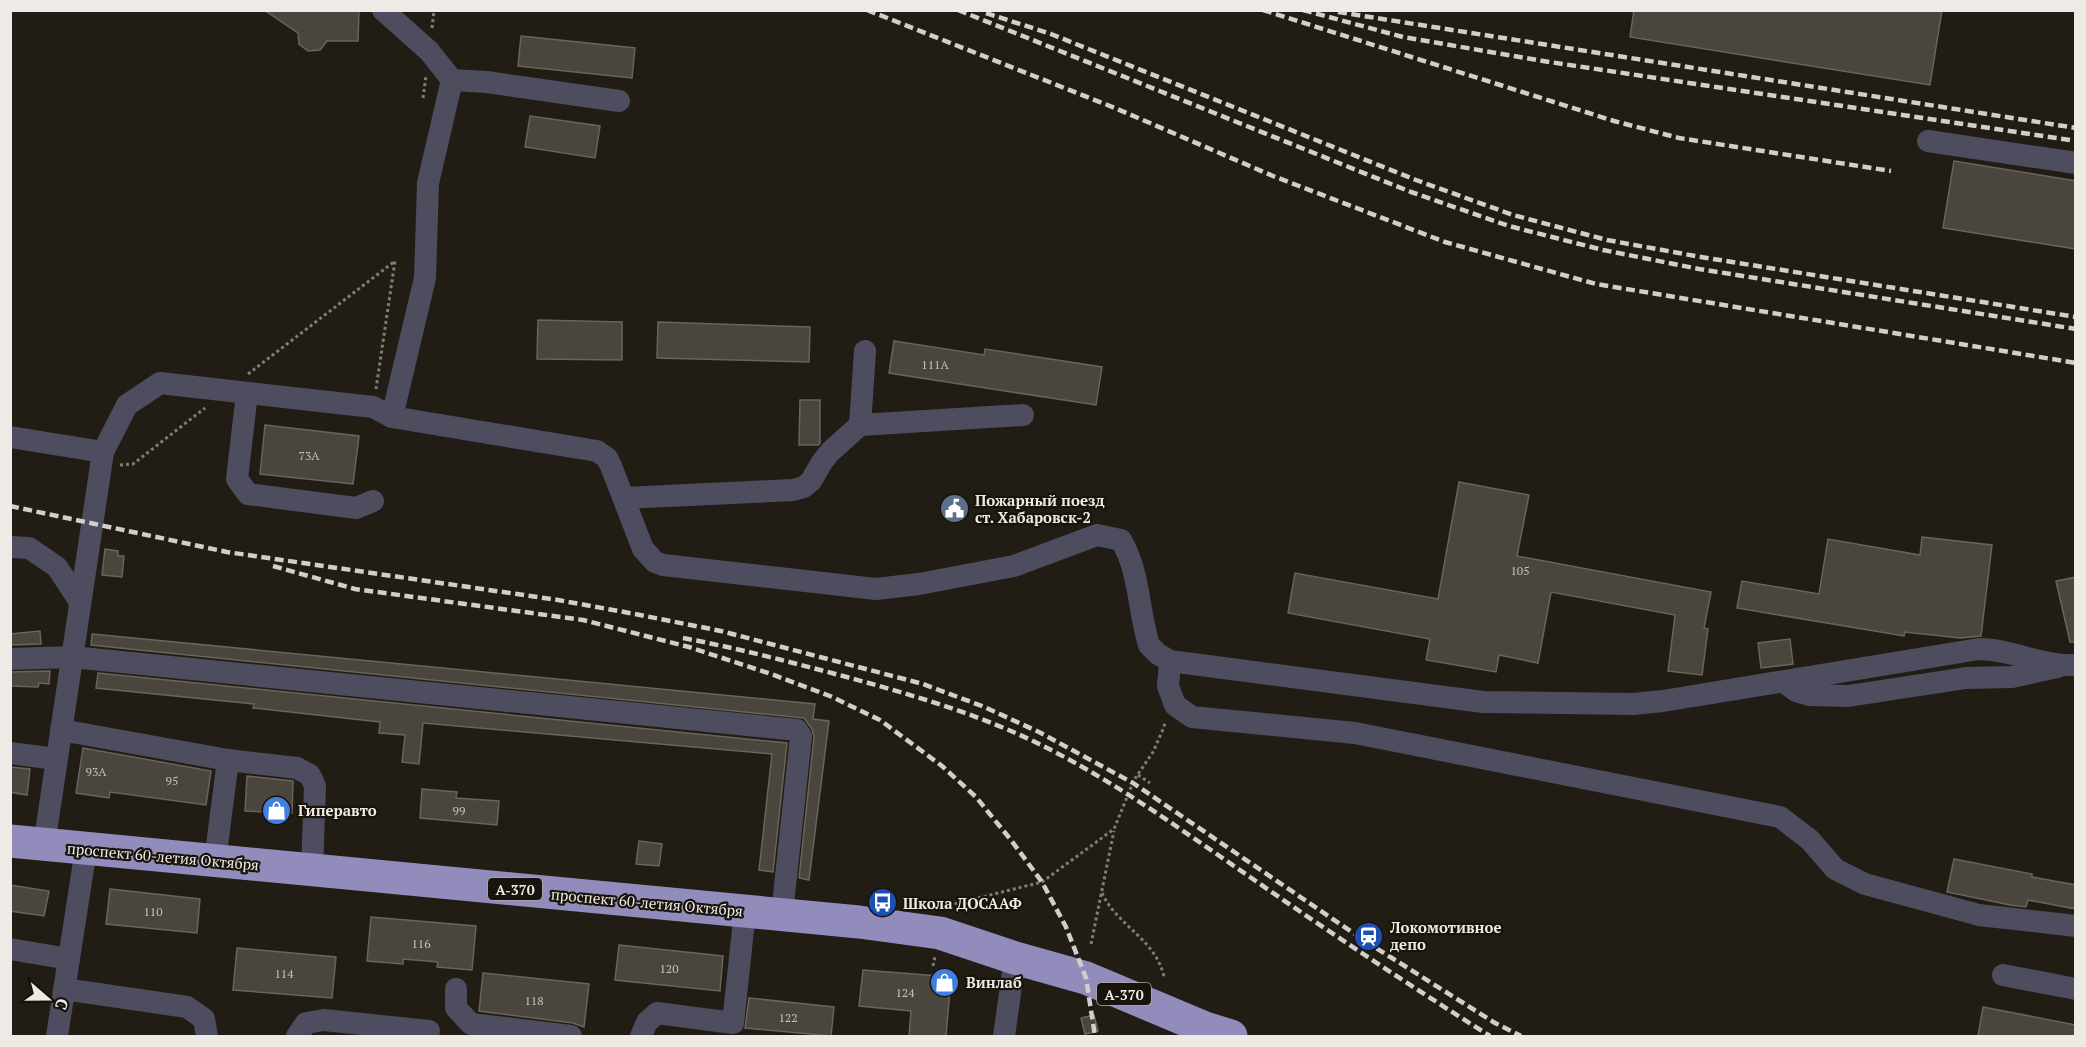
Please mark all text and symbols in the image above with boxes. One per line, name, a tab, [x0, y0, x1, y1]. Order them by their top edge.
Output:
house number: 111А	[921, 357, 949, 372]
house number: 73А	[299, 448, 320, 463]
place label: Пожарный поезд ст. Хабаровск-2	[975, 490, 1104, 527]
public building icon: Пожарный поезд ст. Хабаровск-2	[938, 493, 970, 525]
house number: 105	[1510, 563, 1530, 578]
house number: 93А	[86, 764, 107, 779]
house number: 95	[166, 773, 178, 788]
shop icon: Гиперавто	[261, 794, 293, 826]
place label: Гиперавто	[298, 800, 377, 820]
house number: 99	[453, 803, 465, 818]
street label: проспект 60-летия Октября	[66, 838, 260, 874]
road number: А-370	[488, 878, 542, 900]
street label: проспект 60-летия Октября	[550, 884, 744, 920]
bus stop icon: Школа ДОСААФ	[866, 887, 898, 919]
place label: Школа ДОСААФ	[903, 893, 1022, 913]
house number: 110	[143, 904, 163, 919]
place label: Локомотивное депо	[1389, 917, 1501, 954]
station icon: Локомотивное депо	[1353, 920, 1385, 952]
house number: 116	[411, 936, 431, 951]
house number: 120	[659, 961, 679, 976]
house number: 114	[274, 966, 294, 981]
shop icon: Винлаб	[929, 966, 961, 998]
north arrow	[18, 969, 78, 1029]
place label: Винлаб	[966, 972, 1022, 992]
road number: А-370	[1097, 983, 1151, 1005]
house number: 124	[895, 985, 915, 1000]
house number: 118	[524, 993, 544, 1008]
text: С	[50, 995, 74, 1013]
house number: 122	[778, 1010, 798, 1025]

